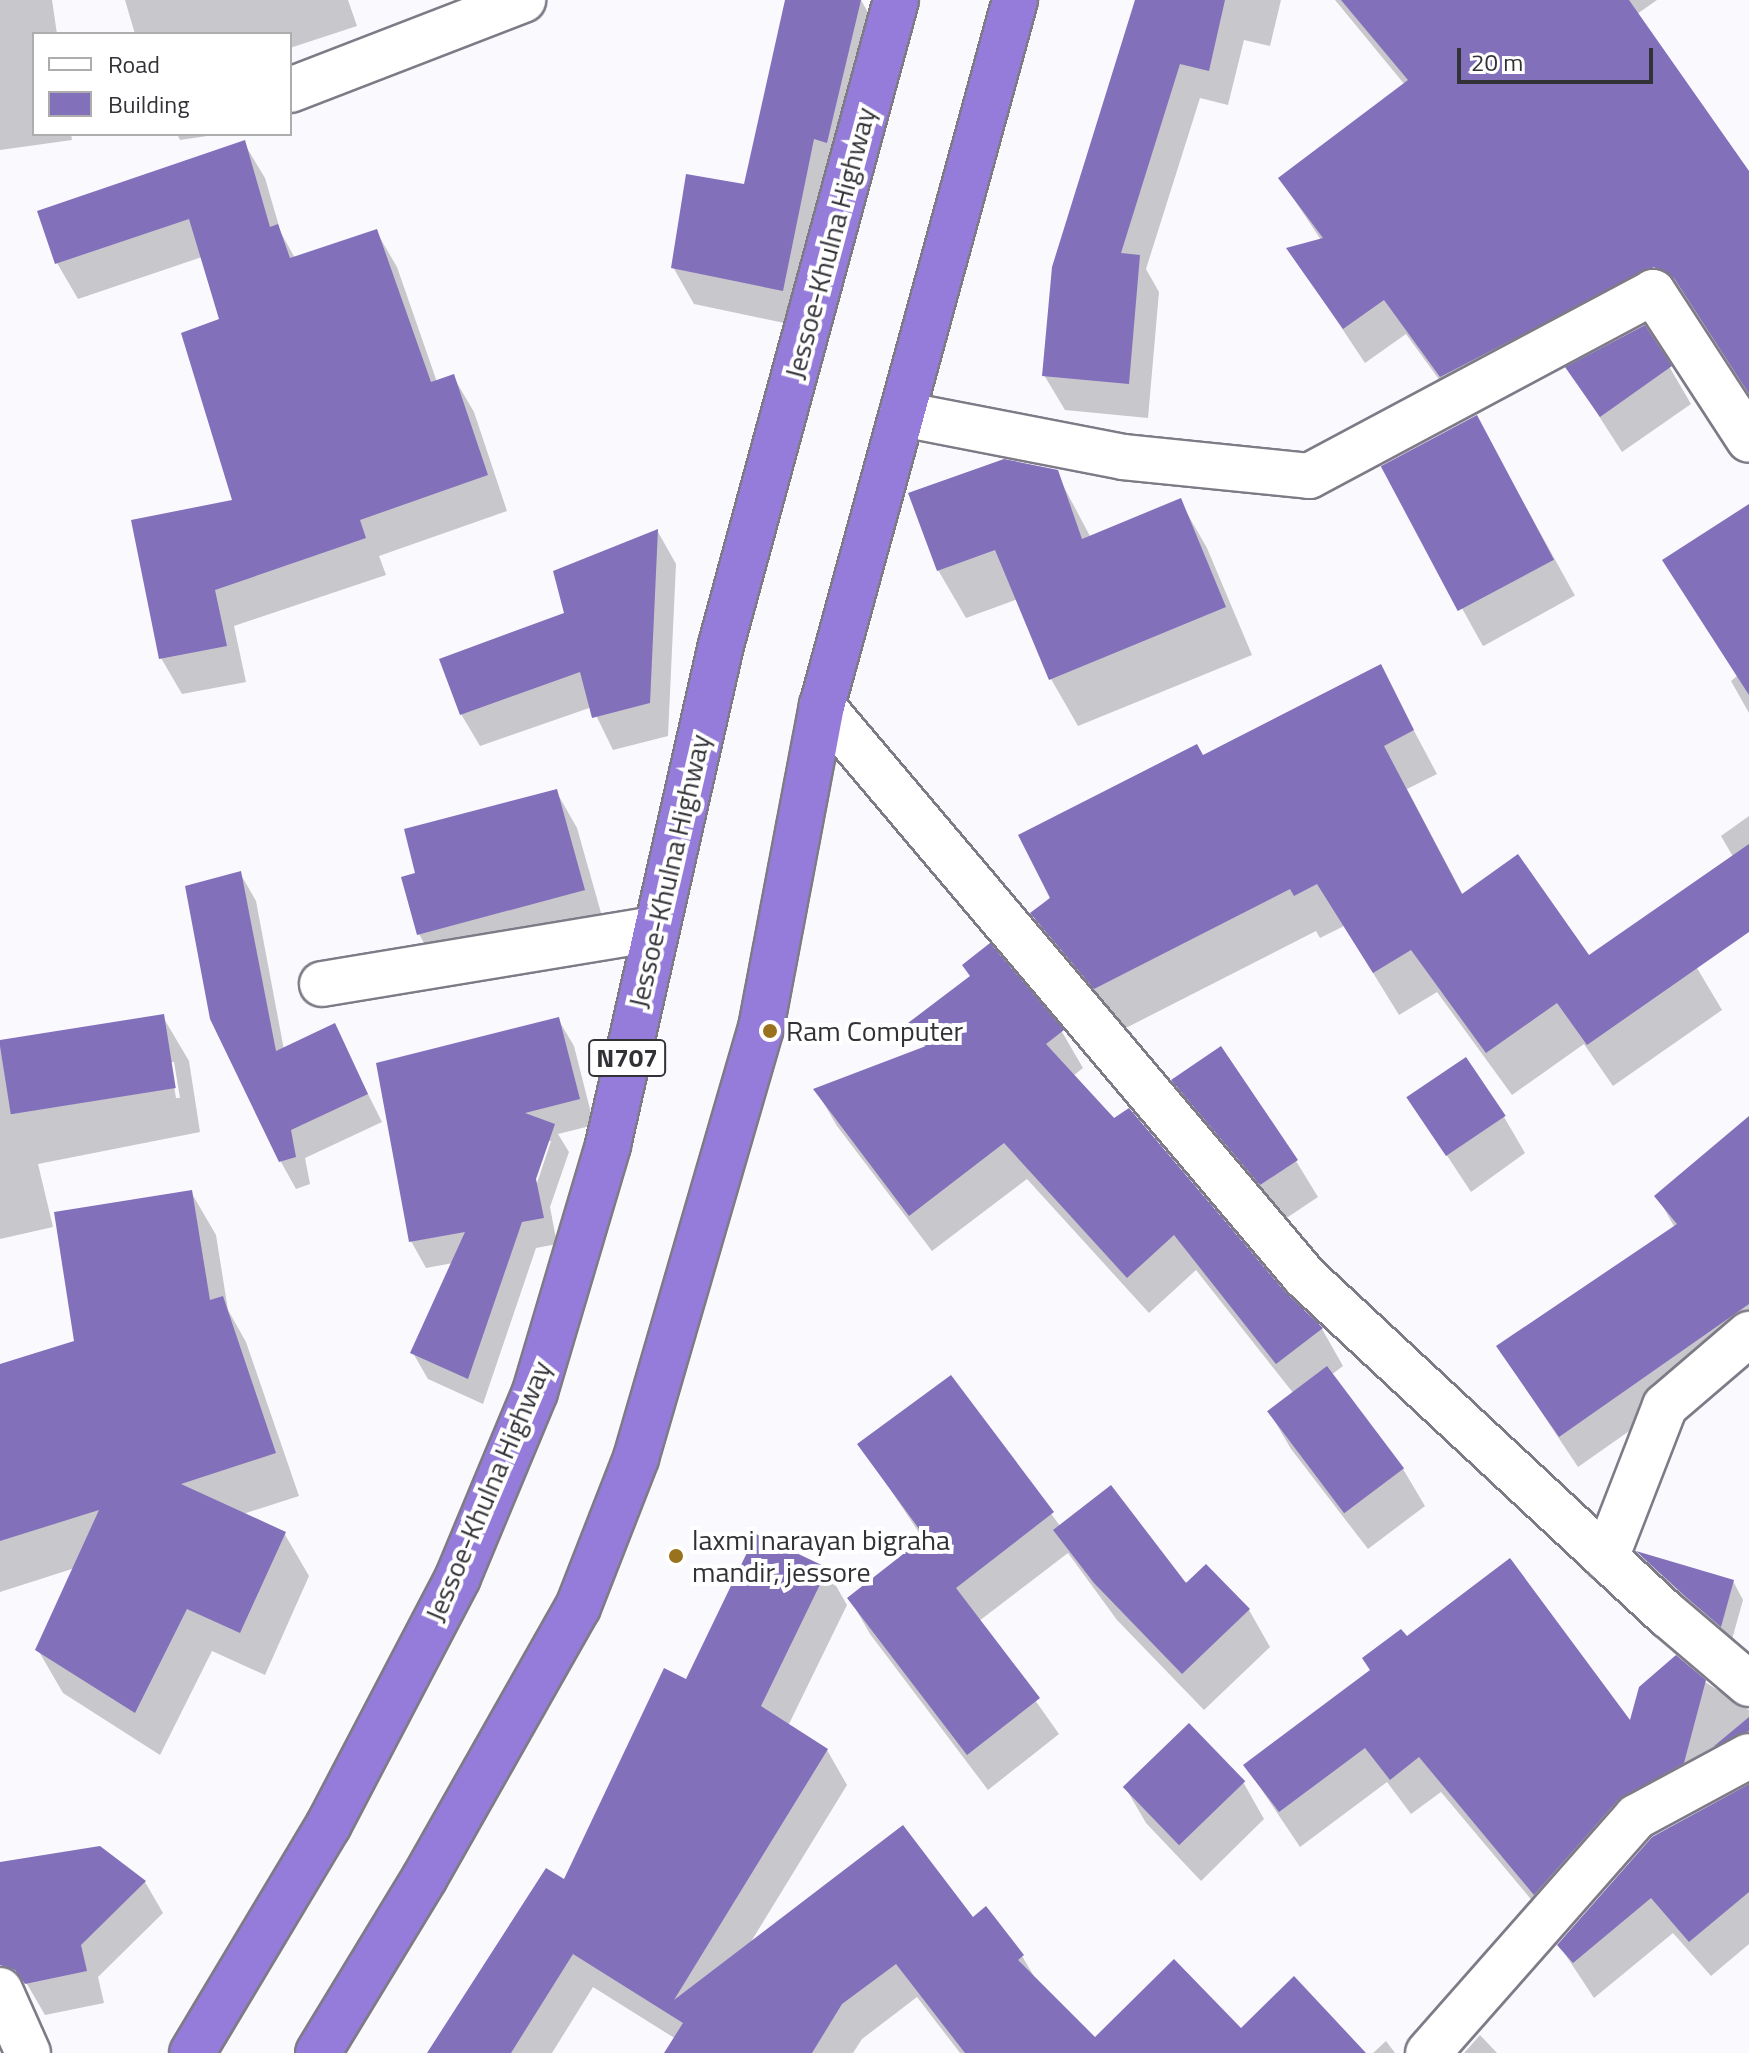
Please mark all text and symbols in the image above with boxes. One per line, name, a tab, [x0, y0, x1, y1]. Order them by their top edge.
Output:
legend	[32, 32, 292, 136]
scale bar	[1461, 32, 1657, 82]
text: 20 m	[1471, 44, 1523, 80]
text: Road	[108, 46, 160, 82]
text: Building	[108, 86, 190, 122]
street label: Jessoe-Khulna Highway	[778, 104, 882, 382]
street label: Jessoe-Khulna Highway	[621, 731, 717, 1011]
place label: Ram Computer	[786, 1014, 963, 1048]
marker: Ram Computer	[761, 1022, 779, 1040]
road number: N707	[587, 1036, 667, 1080]
street label: Jessoe-Khulna Highway	[418, 1356, 558, 1626]
place label: laxmi narayan bigraha mandir, jessore	[692, 1523, 950, 1589]
marker: laxmi narayan bigraha mandir, jessore	[667, 1547, 685, 1565]

